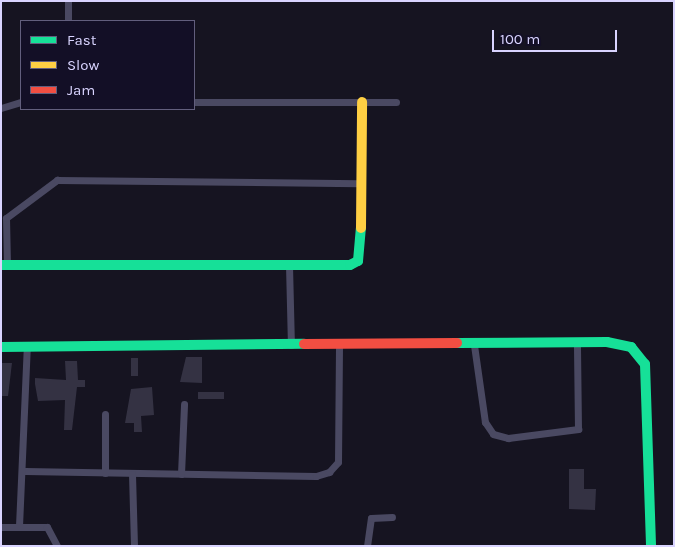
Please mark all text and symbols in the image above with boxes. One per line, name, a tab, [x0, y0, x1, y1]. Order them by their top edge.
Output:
legend	[20, 20, 195, 110]
scale bar	[495, 20, 620, 52]
text: 100 m	[500, 30, 540, 48]
text: Fast	[67, 31, 96, 49]
text: Slow	[67, 56, 99, 74]
text: Jam	[67, 81, 95, 99]

